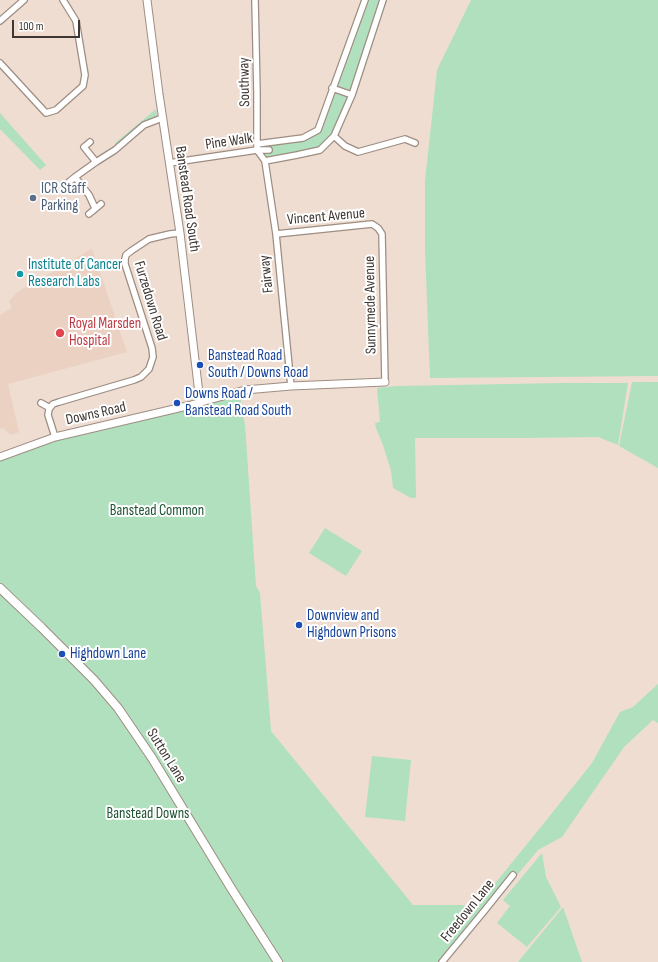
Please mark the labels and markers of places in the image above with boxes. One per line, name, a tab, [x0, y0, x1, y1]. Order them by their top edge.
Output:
place label: ICR Staff Parking	[41, 180, 86, 215]
marker: ICR Staff Parking	[28, 193, 38, 203]
place label: Institute of Cancer Research Labs	[28, 256, 122, 291]
marker: Institute of Cancer Research Labs	[15, 269, 25, 279]
place label: Royal Marsden Hospital	[69, 315, 141, 350]
marker: Royal Marsden Hospital	[54, 327, 66, 339]
place label: Banstead Road South / Downs Road	[208, 347, 308, 382]
marker: Banstead Road South / Downs Road	[195, 360, 205, 370]
place label: Downs Road / Banstead Road South	[185, 385, 291, 420]
marker: Downs Road / Banstead Road South	[172, 398, 182, 408]
place label: Downview and Highdown Prisons	[307, 607, 396, 642]
marker: Downview and Highdown Prisons	[294, 620, 304, 630]
place label: Highdown Lane	[70, 645, 146, 663]
marker: Highdown Lane	[57, 649, 67, 659]

